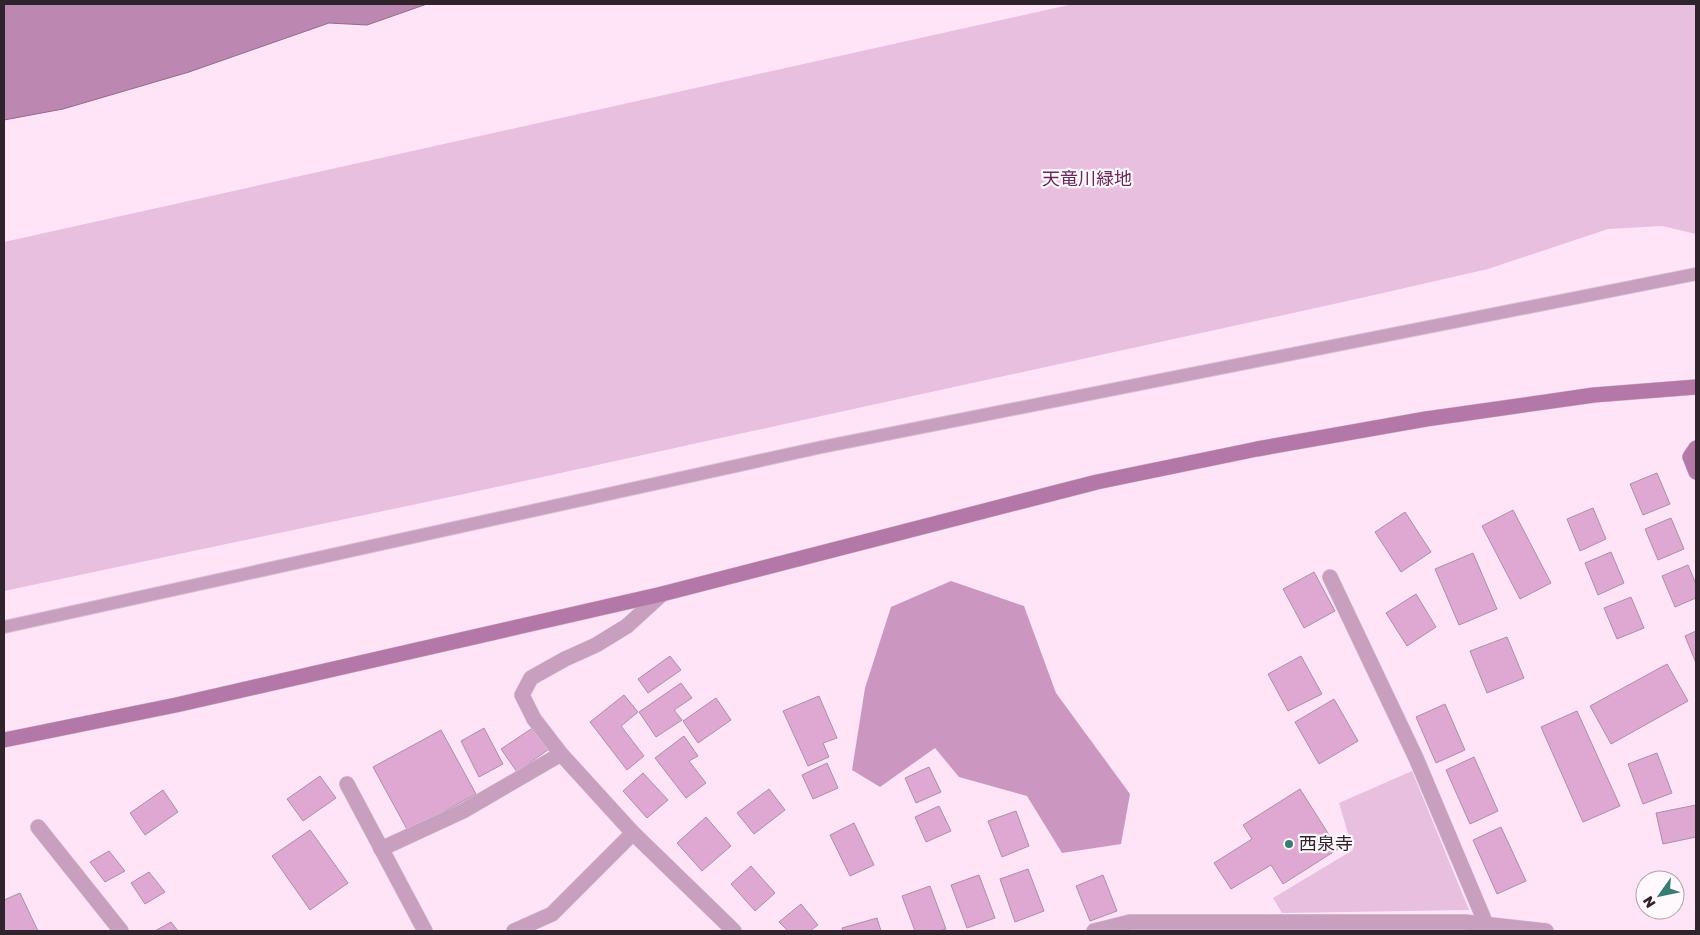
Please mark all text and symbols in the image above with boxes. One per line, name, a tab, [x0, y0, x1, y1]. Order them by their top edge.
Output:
park label: 天竜川緑地	[1042, 167, 1132, 189]
place label: 西泉寺	[1299, 832, 1353, 854]
marker: 西泉寺	[1283, 838, 1295, 850]
north arrow	[1635, 870, 1685, 920]
text: N	[1639, 893, 1659, 911]

